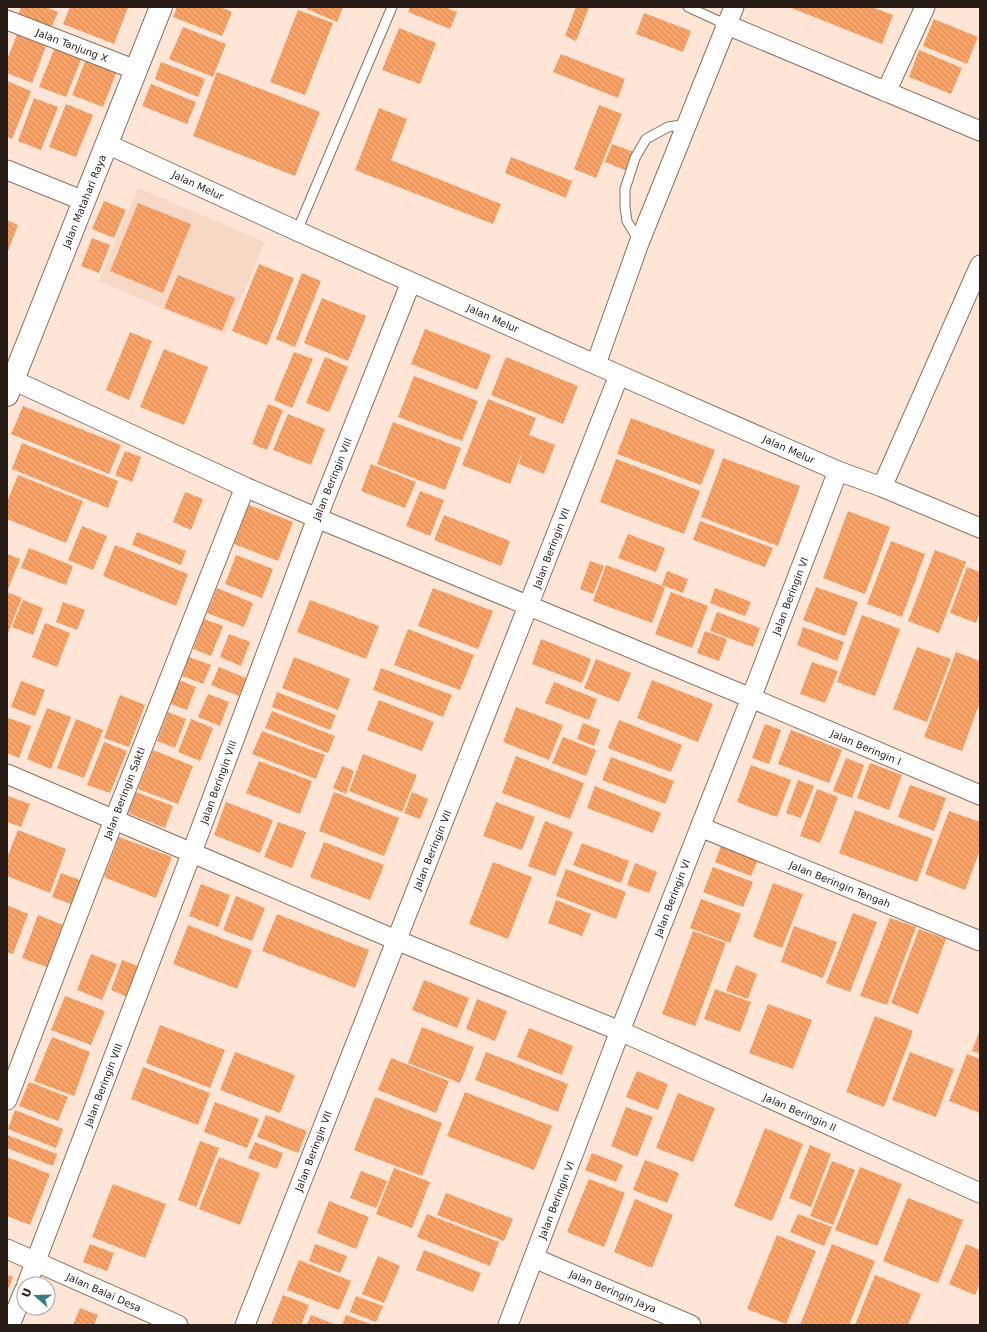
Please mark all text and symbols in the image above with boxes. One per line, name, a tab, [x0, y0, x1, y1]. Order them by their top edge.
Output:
street label: Jalan Tanjung X	[33, 26, 110, 64]
street label: Jalan Matahari Raya	[60, 153, 108, 250]
street label: Jalan Melur	[169, 168, 226, 203]
street label: Jalan Melur	[464, 302, 521, 335]
street label: Jalan Melur	[760, 433, 817, 466]
street label: Jalan Beringin VIII	[310, 436, 354, 523]
street label: Jalan Beringin VII	[531, 506, 572, 591]
street label: Jalan Beringin VI	[770, 556, 810, 637]
street label: Jalan Beringin I	[828, 727, 903, 767]
street label: Jalan Beringin VIII	[198, 739, 239, 826]
street label: Jalan Beringin Sakti	[102, 746, 147, 842]
street label: Jalan Beringin VII	[411, 809, 454, 893]
street label: Jalan Beringin VI	[652, 858, 692, 939]
street label: Jalan Beringin Tengah	[787, 859, 892, 910]
street label: Jalan Beringin VIII	[82, 1042, 124, 1129]
street label: Jalan Beringin II	[761, 1091, 838, 1133]
street label: Jalan Beringin VII	[293, 1109, 334, 1194]
street label: Jalan Beringin VI	[536, 1160, 576, 1241]
street label: Jalan Beringin Jaya	[567, 1268, 658, 1315]
street label: Jalan Balai Desa	[64, 1271, 143, 1314]
north arrow	[16, 1276, 56, 1316]
text: U	[19, 1286, 35, 1299]

